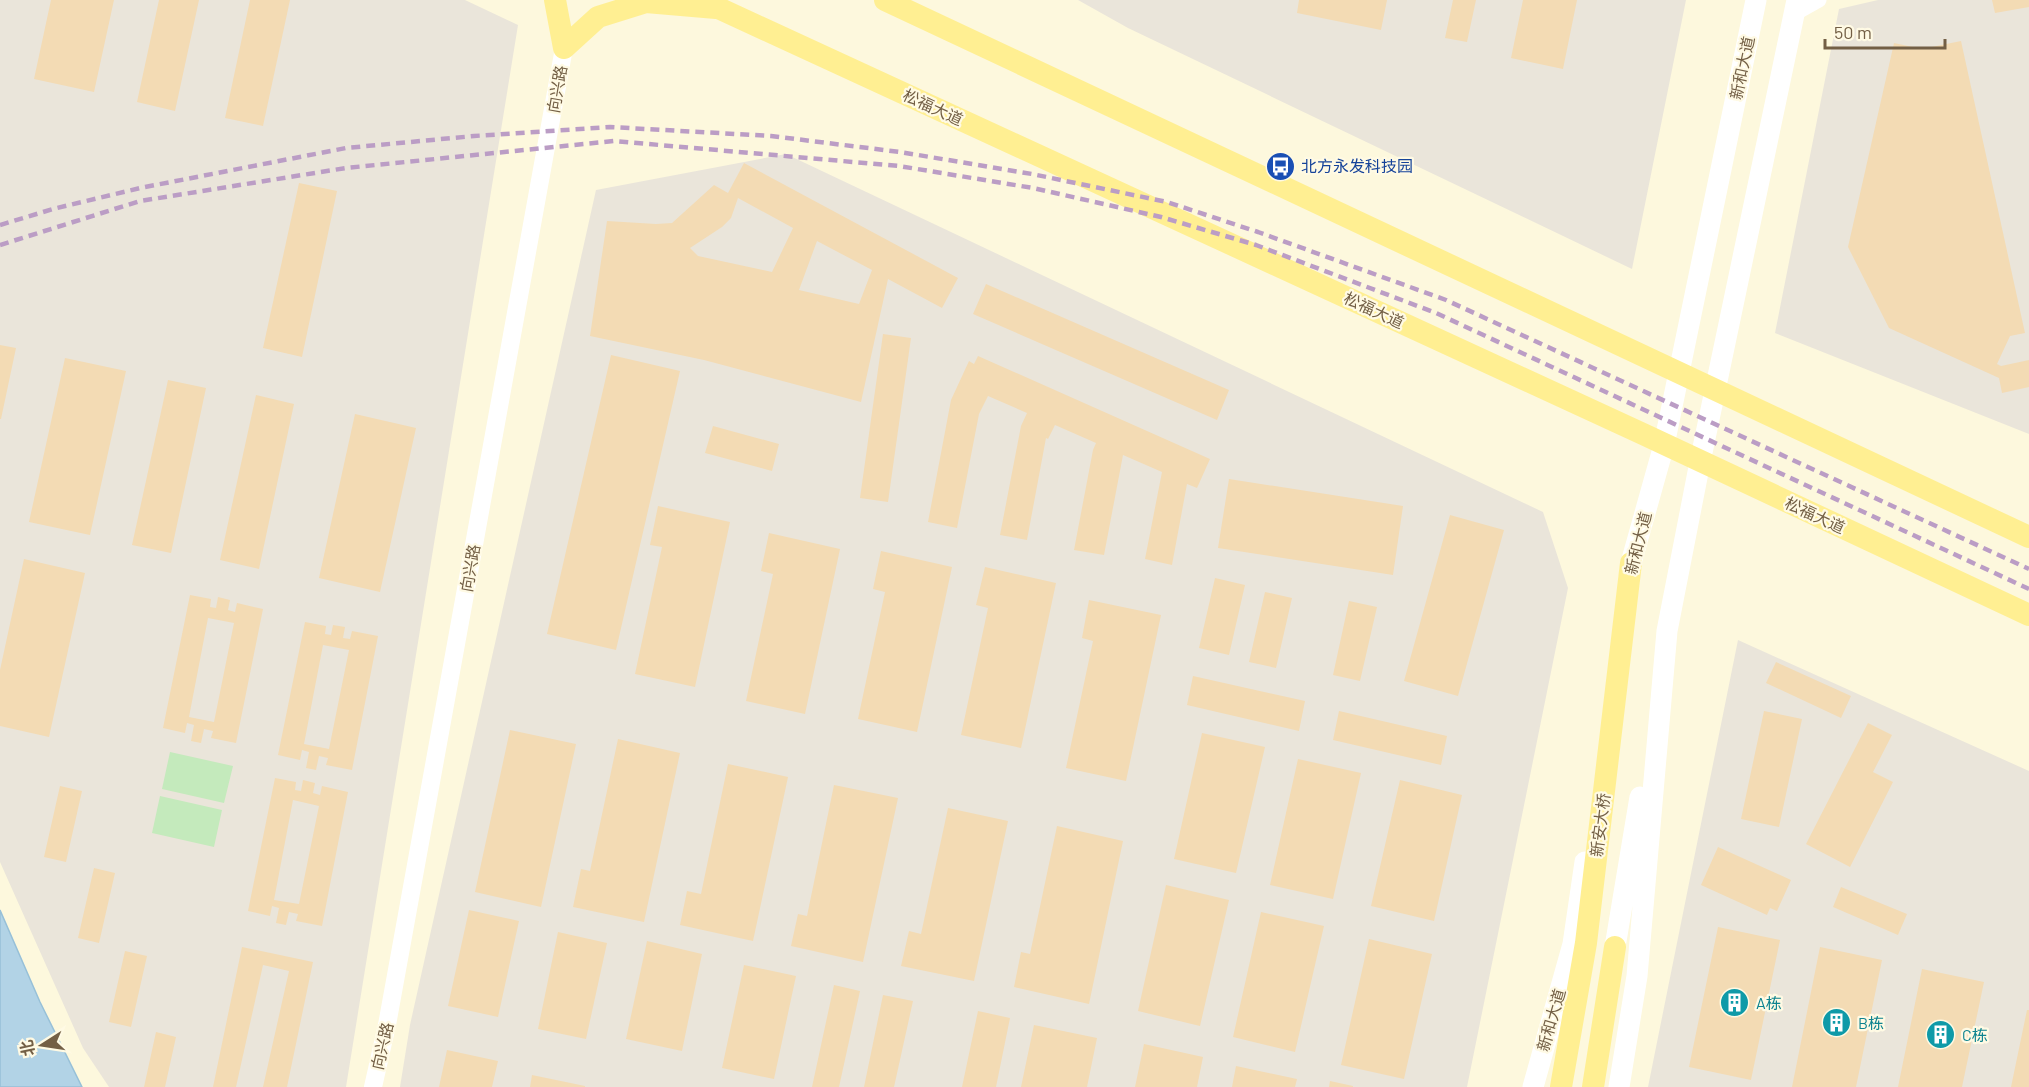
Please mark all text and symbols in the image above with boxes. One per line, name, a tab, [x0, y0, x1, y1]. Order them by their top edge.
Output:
scale bar	[1825, 12, 1945, 50]
text: 50 m	[1834, 21, 1872, 43]
street label: 新和大道	[1726, 35, 1757, 101]
street label: 向兴路	[543, 64, 570, 114]
street label: 松福大道	[900, 84, 966, 129]
bus stop icon: 北方永发科技园	[1264, 150, 1296, 182]
place label: 北方永发科技园	[1301, 156, 1413, 175]
street label: 松福大道	[1341, 287, 1407, 332]
street label: 松福大道	[1782, 492, 1848, 537]
street label: 新和大道	[1621, 510, 1654, 576]
street label: 向兴路	[456, 543, 483, 593]
street label: 新安大桥	[1586, 792, 1613, 858]
street label: 新和大道	[1533, 986, 1568, 1053]
building icon: A栋	[1719, 987, 1751, 1019]
place label: A栋	[1756, 993, 1782, 1012]
building icon: B栋	[1821, 1007, 1853, 1039]
place label: B栋	[1858, 1013, 1884, 1032]
north arrow	[12, 1015, 72, 1075]
building icon: C栋	[1925, 1019, 1957, 1051]
street label: 向兴路	[367, 1020, 396, 1071]
place label: C栋	[1962, 1025, 1988, 1044]
text: 北	[16, 1038, 38, 1058]

